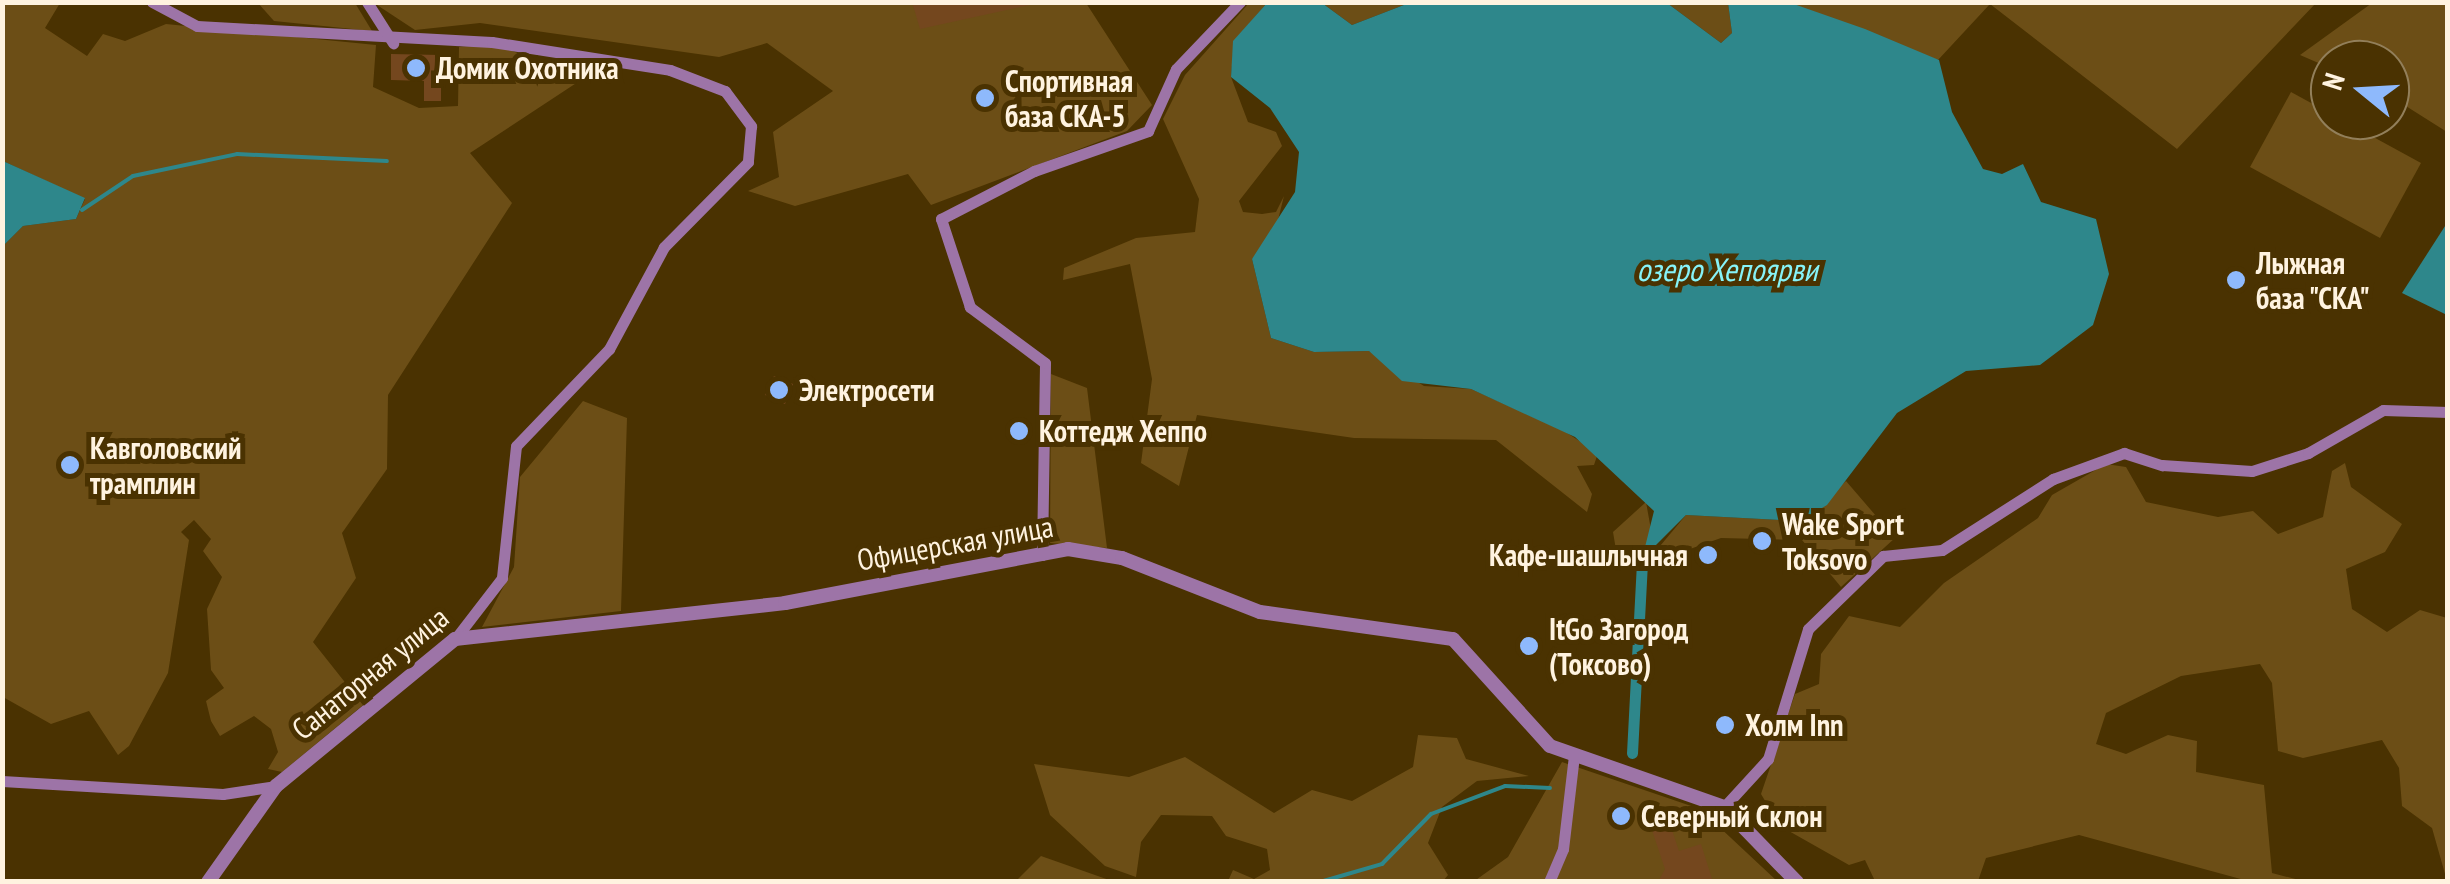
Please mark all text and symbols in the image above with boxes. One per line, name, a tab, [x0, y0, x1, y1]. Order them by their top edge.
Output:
north arrow	[2310, 40, 2410, 140]
place label: Домик Охотника	[436, 50, 619, 86]
marker: Домик Охотника	[405, 57, 427, 79]
place label: Спортивная база СКА-5	[1005, 63, 1133, 134]
text: N	[2313, 68, 2353, 94]
marker: Спортивная база СКА-5	[974, 87, 996, 109]
place label: Лыжная база "СКА"	[2256, 245, 2372, 316]
water label: озеро Хепоярви	[1636, 250, 1818, 288]
marker: Лыжная база "СКА"	[2225, 269, 2247, 291]
place label: Электросети	[799, 372, 934, 408]
marker: Электросети	[768, 379, 790, 401]
place label: Коттедж Хеппо	[1039, 413, 1207, 449]
marker: Коттедж Хеппо	[1008, 420, 1030, 442]
place label: Кавголовский трамплин	[90, 430, 242, 500]
marker: Кавголовский трамплин	[59, 454, 81, 476]
place label: Wake Sport Toksovo	[1782, 506, 1904, 576]
street label: Офицерская улица	[854, 508, 1056, 578]
marker: Wake Sport Toksovo	[1751, 530, 1773, 552]
place label: Кафе-шашлычная	[1489, 537, 1688, 573]
marker: Кафе-шашлычная	[1697, 544, 1719, 566]
street label: Санаторная улица	[285, 599, 455, 747]
place label: ItGo Загород (Токсово)	[1549, 611, 1688, 682]
marker: ItGo Загород (Токсово)	[1518, 635, 1540, 657]
place label: Холм Inn	[1745, 707, 1844, 743]
marker: Холм Inn	[1714, 714, 1736, 736]
place label: Северный Склон	[1641, 798, 1823, 834]
marker: Северный Склон	[1610, 805, 1632, 827]

